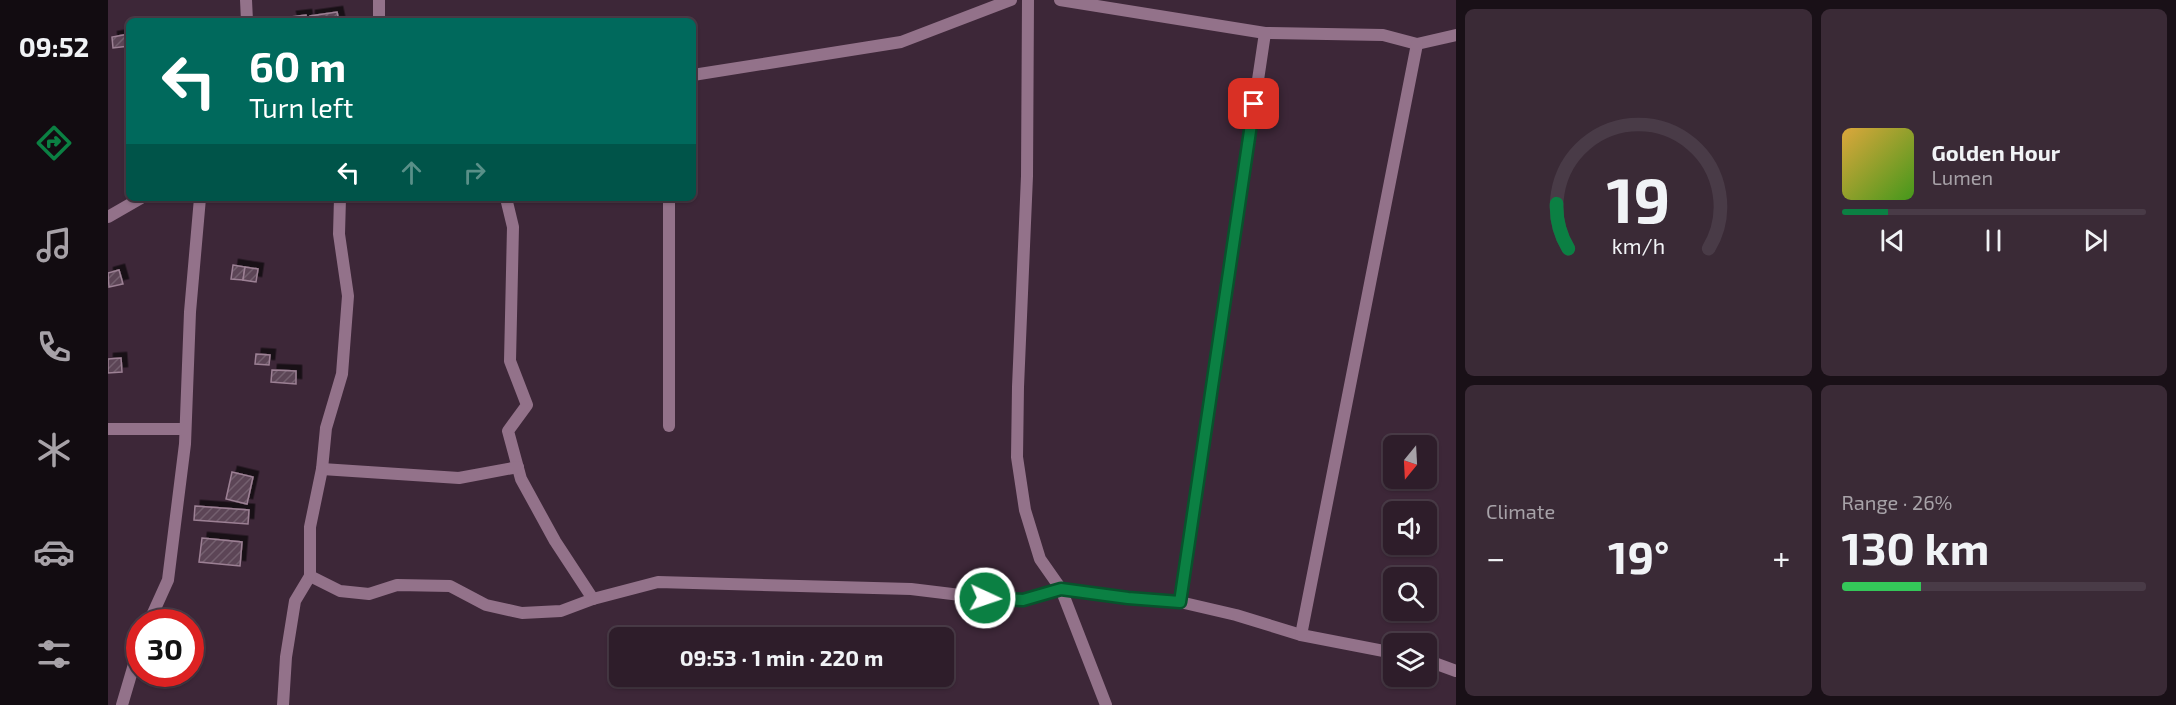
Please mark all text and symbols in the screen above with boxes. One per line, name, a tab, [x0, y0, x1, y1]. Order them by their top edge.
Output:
text: 09:52	[19, 30, 89, 62]
text: 60 m	[249, 40, 346, 90]
icon: left	[150, 42, 228, 120]
pin	[1228, 78, 1279, 129]
icon: arrive	[1237, 87, 1270, 120]
text: Turn left	[249, 91, 353, 123]
icon: directions	[33, 122, 75, 164]
text: Golden Hour	[1932, 139, 2060, 165]
icon: left	[332, 156, 365, 189]
icon: ahead	[395, 156, 428, 189]
icon: right	[458, 156, 491, 189]
text: 19	[1606, 162, 1670, 237]
text: Lumen	[1932, 165, 1993, 189]
icon: music	[33, 224, 75, 266]
icon: previous	[1876, 224, 1909, 257]
icon: pause	[1977, 224, 2010, 257]
icon: next	[2079, 224, 2112, 257]
text: km/h	[1612, 234, 1665, 259]
icon: phone	[33, 326, 75, 368]
icon: climate	[33, 429, 75, 471]
north arrow	[1383, 435, 1437, 489]
map controls	[1383, 435, 1437, 687]
text: Range · 26%	[1842, 490, 1952, 514]
text: Climate	[1486, 499, 1555, 523]
button: sound	[1383, 501, 1437, 555]
text: 130 km	[1842, 520, 1989, 574]
text: 19°	[1608, 529, 1670, 583]
icon: car	[33, 531, 75, 573]
text: −	[1486, 537, 1505, 577]
text: +	[1772, 537, 1790, 577]
position arrow	[953, 566, 1017, 630]
button: search	[1383, 567, 1437, 621]
speed limit sign: 30	[126, 609, 204, 687]
icon: filters	[33, 633, 75, 675]
button: layers	[1383, 633, 1437, 687]
text: 09:53 · 1 min · 220 m	[680, 644, 883, 670]

